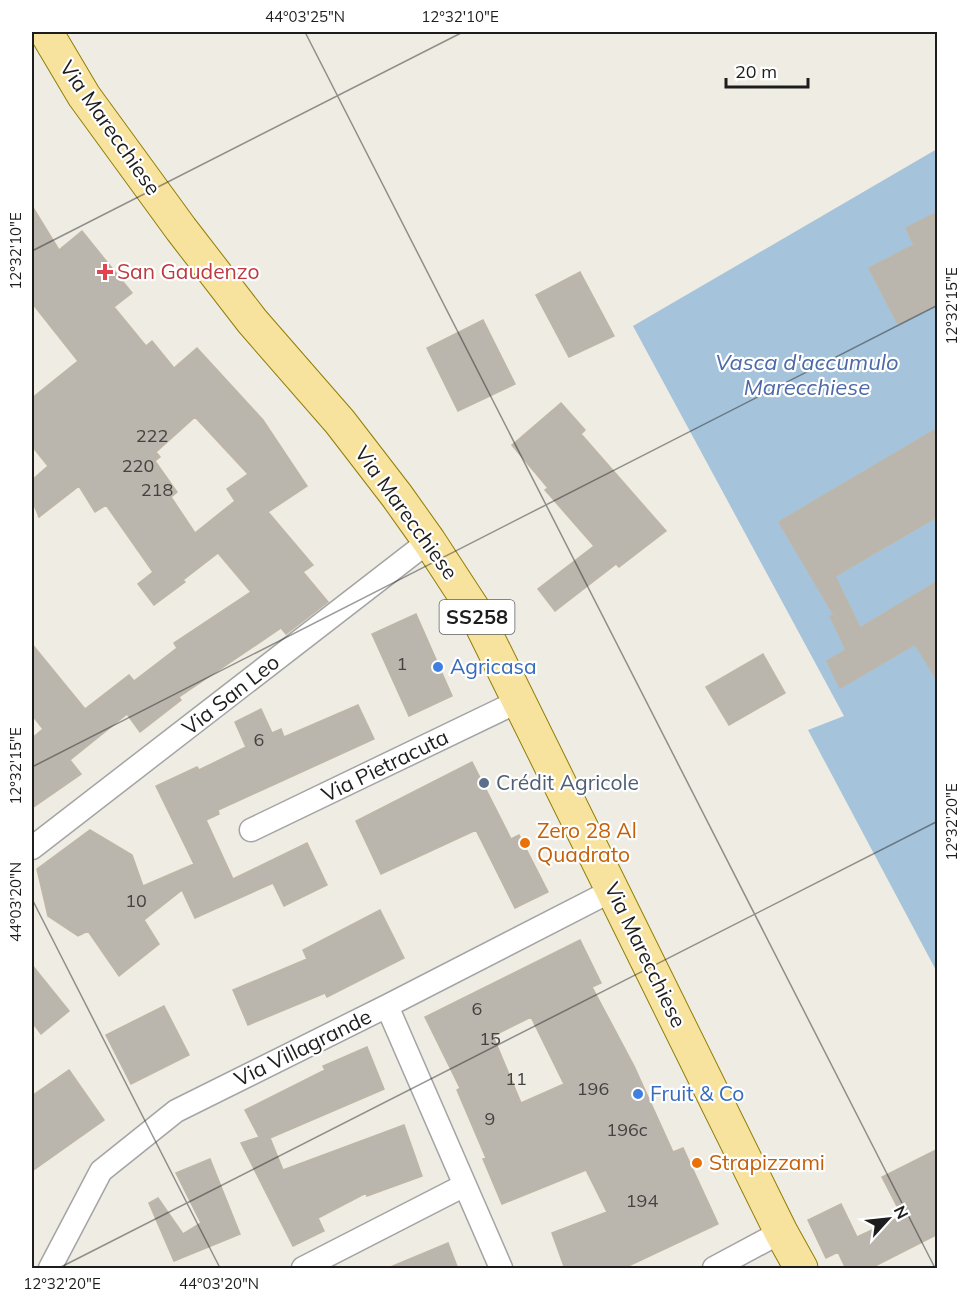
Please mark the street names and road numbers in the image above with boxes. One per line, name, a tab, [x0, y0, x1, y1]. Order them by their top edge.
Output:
street label: Via Marecchiese	[55, 55, 167, 200]
street label: Via Marecchiese	[350, 441, 464, 584]
road number: SS258	[440, 600, 514, 634]
street label: Via San Leo	[177, 648, 284, 740]
street label: Via Pietracuta	[317, 723, 452, 807]
street label: Via Marecchiese	[599, 878, 692, 1031]
street label: Via Villagrande	[230, 1003, 375, 1091]

